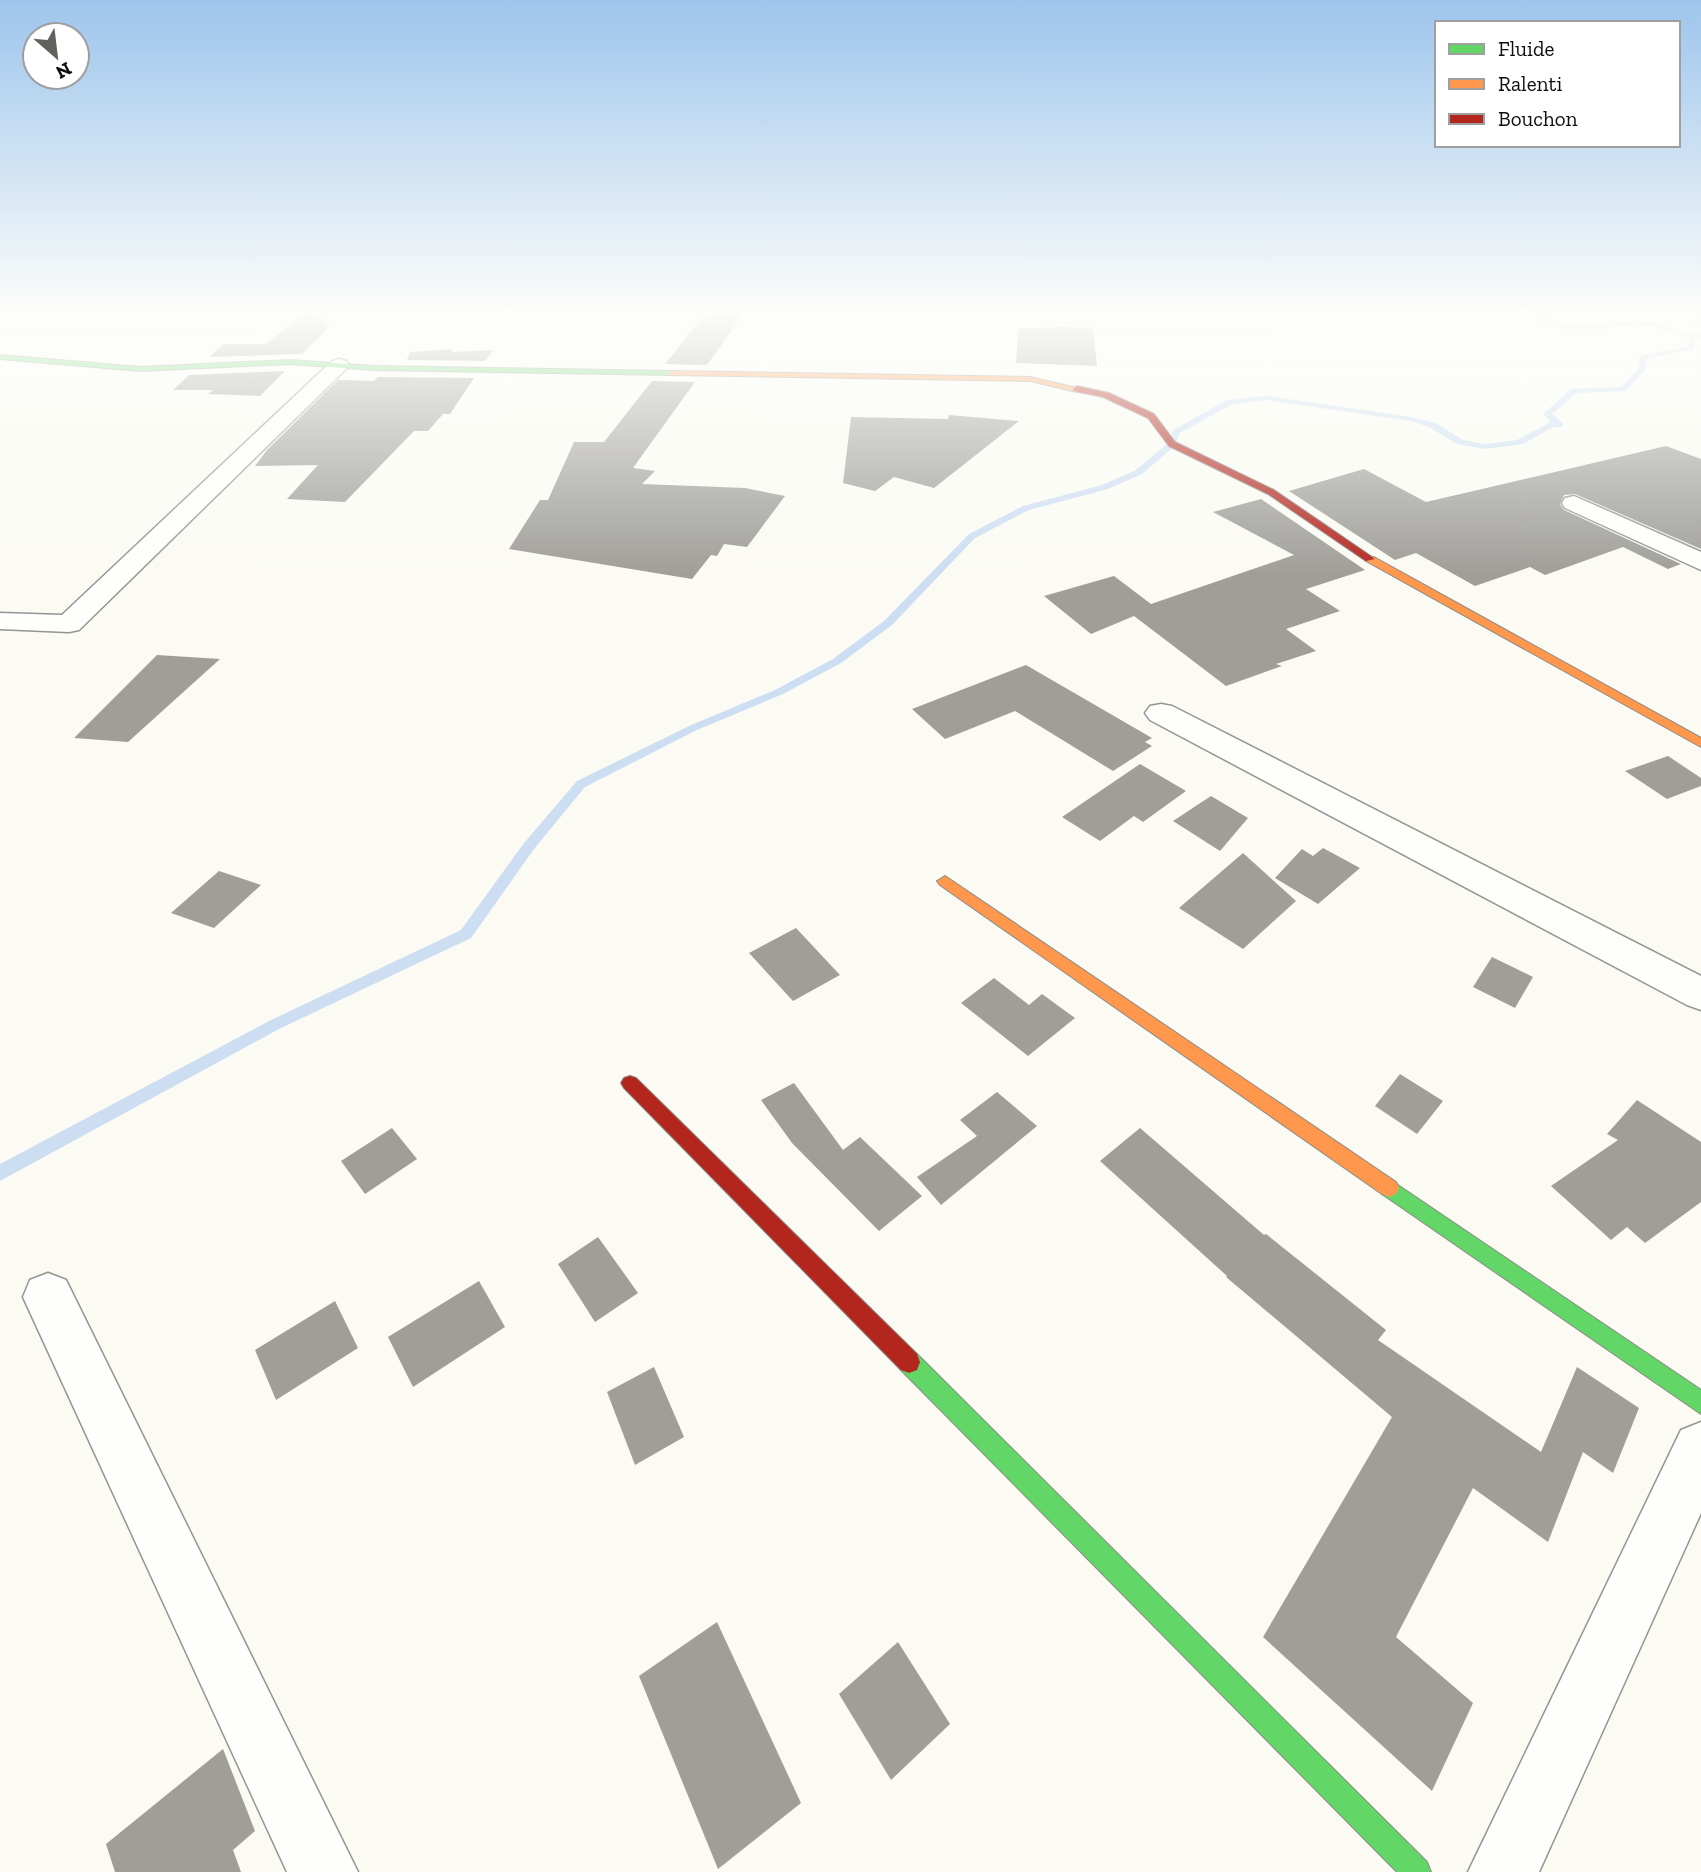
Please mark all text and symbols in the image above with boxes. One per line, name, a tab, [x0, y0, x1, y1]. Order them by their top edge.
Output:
north arrow	[21, 21, 91, 91]
legend	[1435, 21, 1680, 147]
text: Fluide	[1498, 36, 1554, 61]
text: N	[52, 57, 76, 84]
text: Ralenti	[1498, 71, 1562, 96]
text: Bouchon	[1498, 106, 1578, 131]

